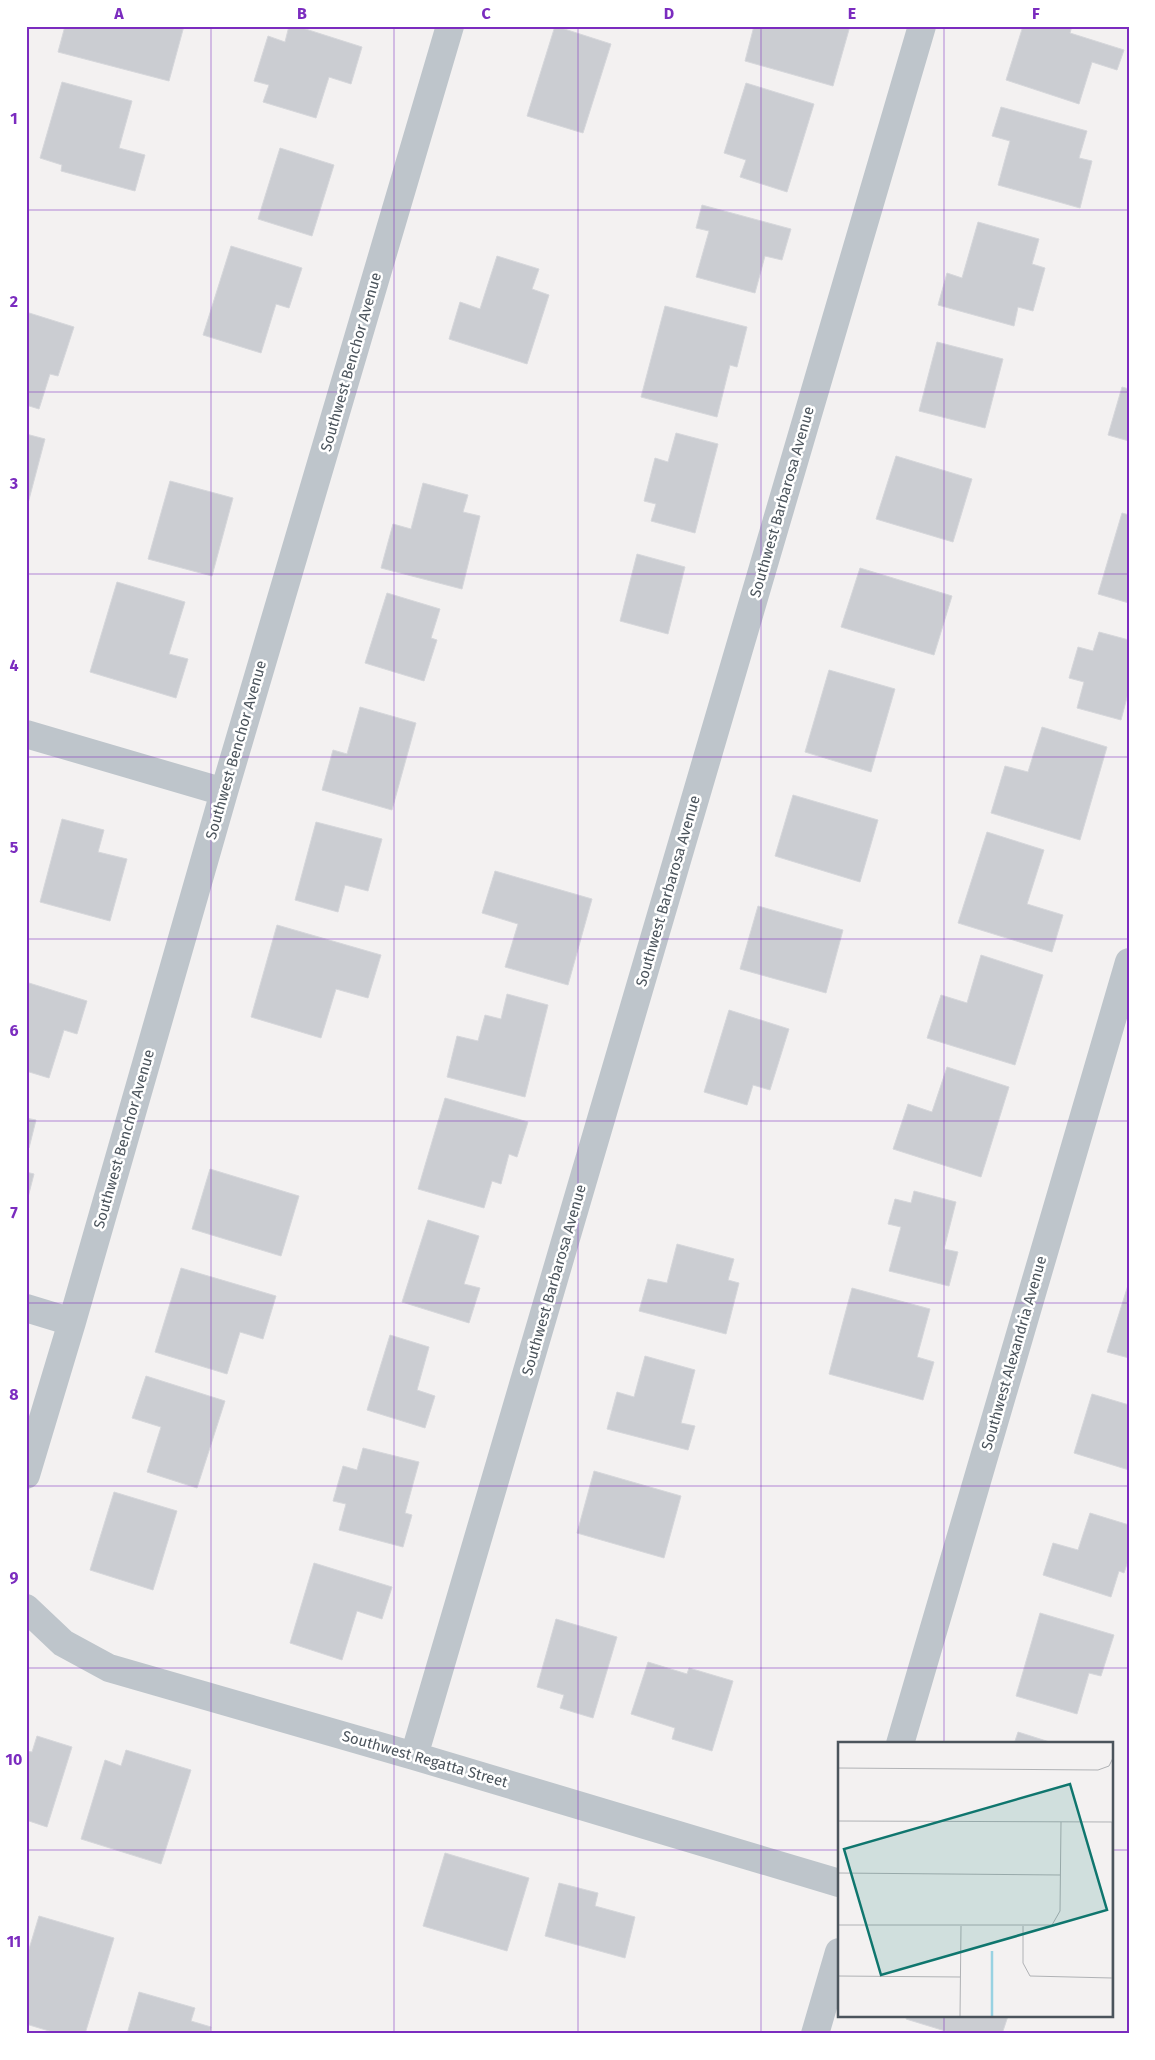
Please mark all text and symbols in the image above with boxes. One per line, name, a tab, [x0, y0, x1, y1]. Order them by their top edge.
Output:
text: A	[113, 4, 124, 23]
text: B	[297, 4, 307, 23]
text: C	[481, 4, 491, 23]
text: D	[664, 4, 674, 23]
text: E	[848, 4, 856, 23]
text: F	[1032, 4, 1040, 23]
text: 1	[10, 109, 18, 128]
street label: Southwest Benchor Avenue	[317, 270, 385, 454]
text: 2	[10, 292, 18, 311]
street label: Southwest Barbarosa Avenue	[746, 404, 818, 600]
text: 3	[9, 474, 18, 493]
text: 4	[9, 656, 19, 675]
street label: Southwest Benchor Avenue	[202, 658, 270, 842]
street label: Southwest Barbarosa Avenue	[632, 793, 704, 989]
text: 5	[10, 838, 19, 857]
text: 6	[9, 1021, 19, 1040]
street label: Southwest Benchor Avenue	[90, 1047, 158, 1231]
street label: Southwest Barbarosa Avenue	[518, 1182, 590, 1378]
text: 7	[10, 1203, 18, 1222]
street label: Southwest Alexandria Avenue	[978, 1254, 1050, 1452]
text: 8	[9, 1385, 19, 1404]
text: 9	[10, 1568, 19, 1587]
street label: Southwest Regatta Street	[340, 1727, 510, 1791]
inset map	[838, 1742, 1112, 2018]
text: 10	[6, 1750, 22, 1769]
text: 11	[7, 1932, 21, 1951]

